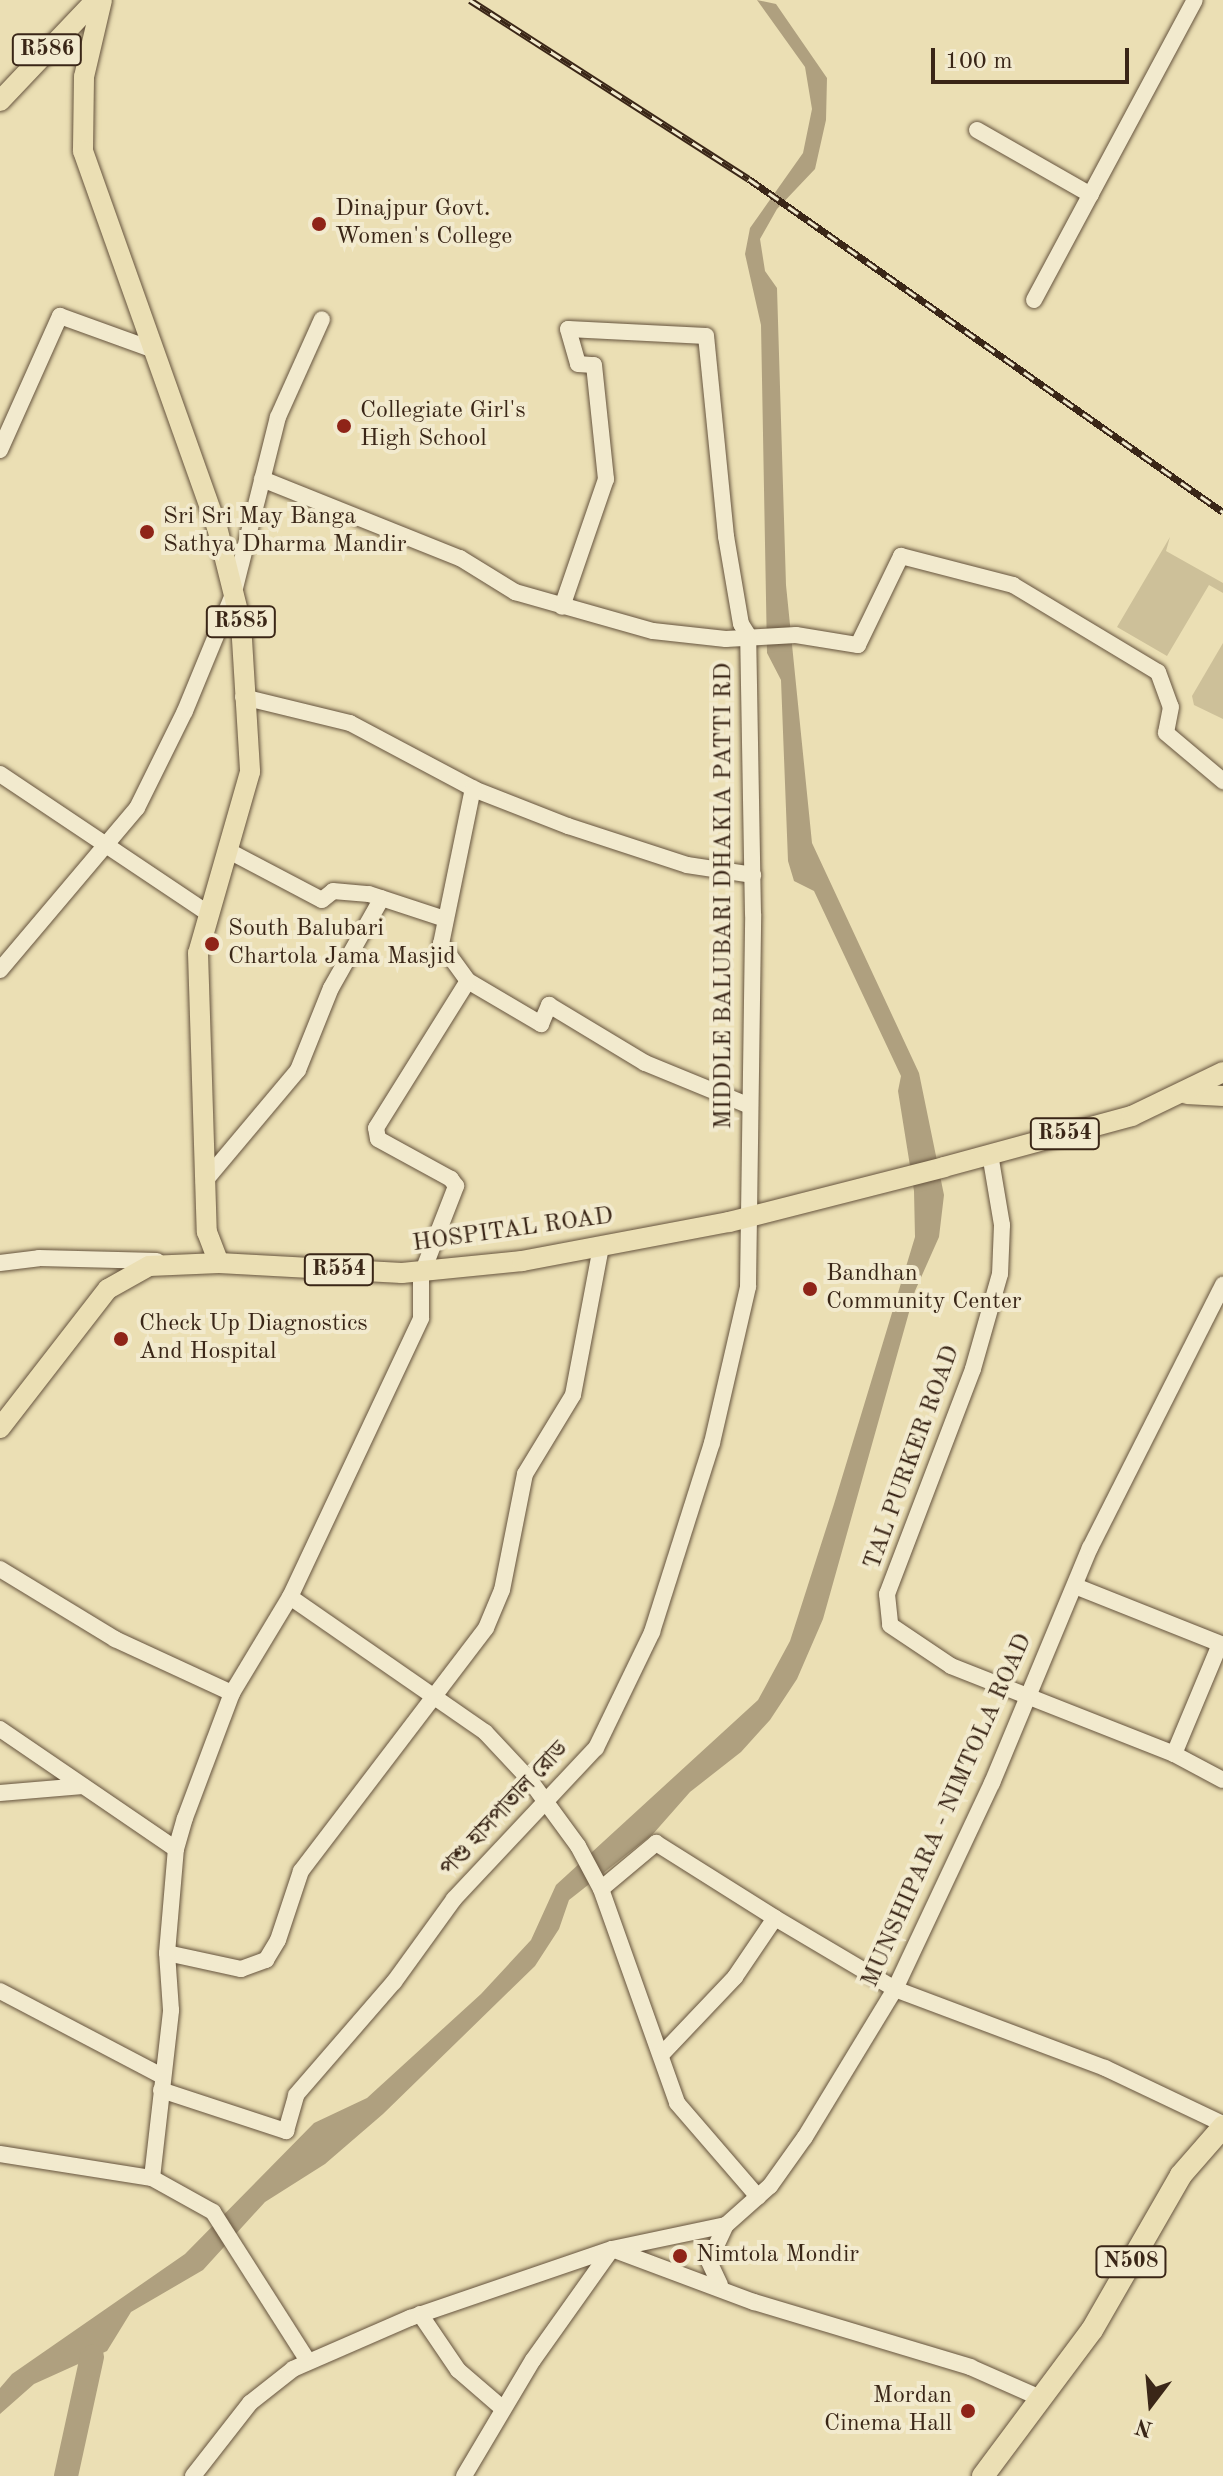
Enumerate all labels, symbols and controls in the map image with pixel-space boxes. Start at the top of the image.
road number: R586 [11,32,83,68]
scale bar [935,32,1133,82]
text: 100 m [945,50,1013,74]
place label: Dinajpur Govt. Women's College [335,196,512,252]
marker: Dinajpur Govt. Women's College [310,215,328,233]
place label: Collegiate Girl's High School [360,398,526,454]
marker: Collegiate Girl's High School [335,417,353,435]
place label: Sri Sri May Banga Sathya Dharma Mandir [163,504,407,560]
marker: Sri Sri May Banga Sathya Dharma Mandir [138,523,156,541]
road number: R585 [205,604,277,640]
street label: MIDDLE BALUBARI DHAKIA PATTI RD [711,663,739,1129]
place label: South Balubari Chartola Jama Masjid [228,916,456,972]
marker: South Balubari Chartola Jama Masjid [203,935,221,953]
road number: R554 [1029,1116,1101,1152]
street label: HOSPITAL ROAD [411,1203,615,1259]
road number: R554 [303,1252,375,1288]
place label: Bandhan Community Center [826,1261,1022,1317]
marker: Bandhan Community Center [801,1280,819,1298]
place label: Check Up Diagnostics And Hospital [139,1311,368,1367]
marker: Check Up Diagnostics And Hospital [110,1328,132,1350]
street label: TAL PURKER ROAD [859,1342,967,1574]
street label: MUNSHIPARA - NIMTOLA ROAD [857,1630,1039,1992]
street label: পশু হাসপাতাল রোড [435,1736,575,1884]
place label: Nimtola Mondir [696,2242,859,2270]
road number: N508 [1095,2244,1167,2280]
marker: Nimtola Mondir [671,2247,689,2265]
north arrow [1111,2364,1191,2444]
place label: Mordan Cinema Hall [824,2383,952,2439]
marker: Mordan Cinema Hall [959,2402,977,2420]
text: N [1133,2414,1155,2440]

